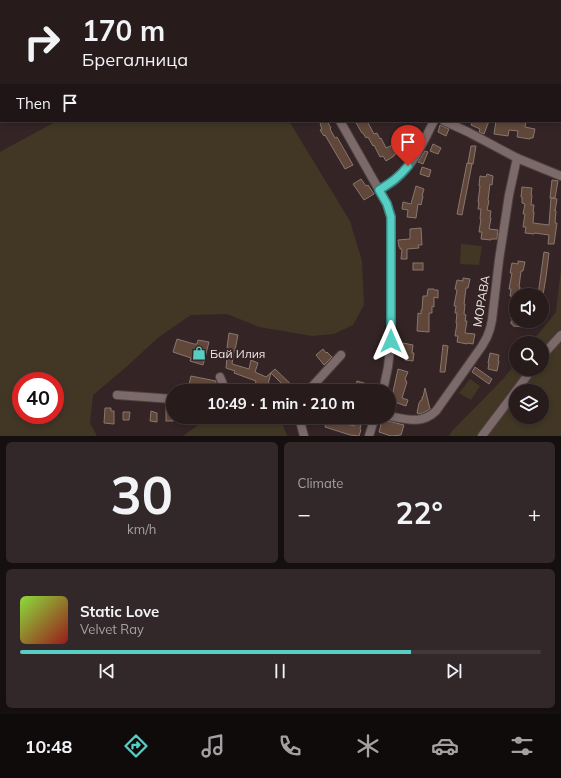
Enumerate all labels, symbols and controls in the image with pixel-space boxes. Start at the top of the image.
text: 170 m [82,13,165,48]
icon: right [16,16,68,68]
text: Брегалница [82,48,188,71]
icon: arrive [59,92,81,114]
text: Then [16,94,51,113]
pin [391,125,425,166]
icon: arrive [397,131,419,153]
street label: МОРАВА [470,274,493,328]
map controls [509,288,549,424]
button: sound [509,288,549,328]
position arrow [370,320,412,362]
button: search [509,336,549,376]
shop icon: Бай Илия [191,345,207,361]
place label: Бай Илия [210,346,265,361]
speed limit sign: 40 [12,372,64,424]
button: layers [509,384,549,424]
text: 10:49 · 1 min · 210 m [207,394,355,413]
text: 30 [111,462,173,527]
text: Climate [298,475,343,491]
text: 22° [396,494,443,532]
text: − [298,500,311,528]
text: + [528,500,541,528]
text: km/h [127,521,156,537]
text: Static Love [80,602,159,621]
text: Velvet Ray [80,621,144,637]
icon: previous [96,660,118,682]
icon: pause [269,660,291,682]
icon: next [443,660,465,682]
icon: directions [122,732,150,760]
icon: music [199,732,227,760]
icon: phone [276,732,304,760]
icon: climate [354,732,382,760]
icon: car [431,732,459,760]
icon: filters [508,732,536,760]
text: 10:48 [25,735,72,758]

